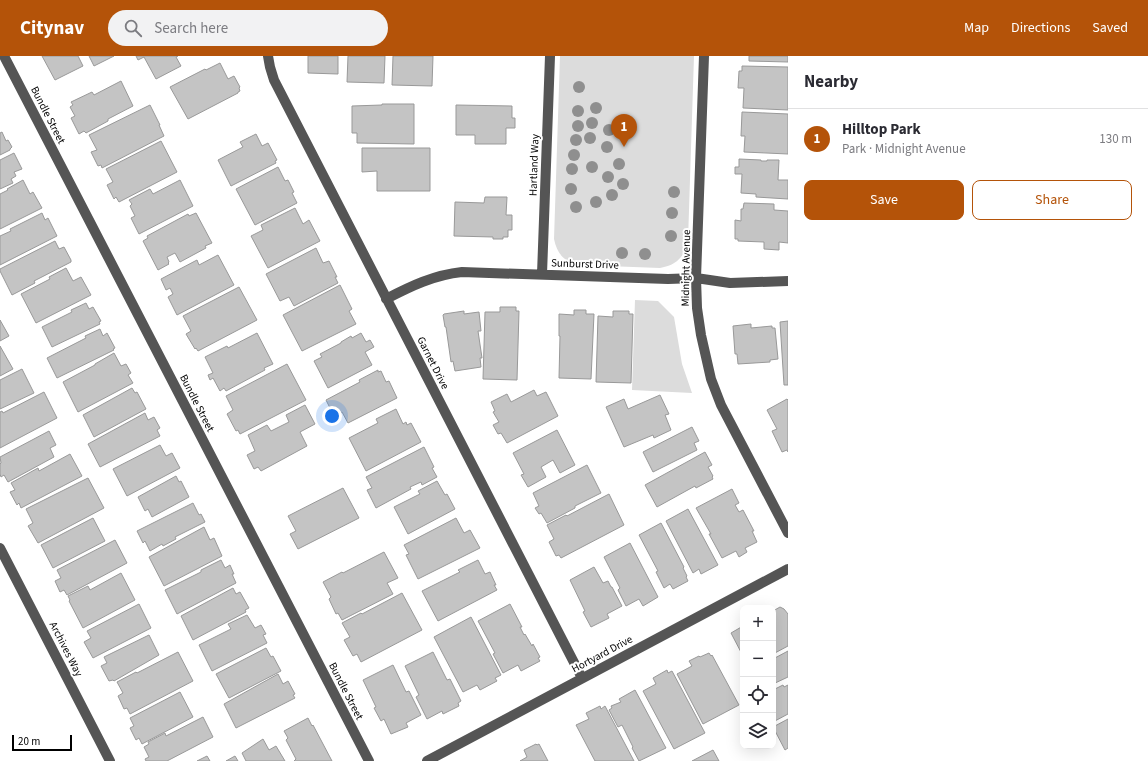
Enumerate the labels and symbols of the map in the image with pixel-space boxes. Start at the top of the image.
street label: Bundle Street [27,84,69,147]
pin: 1 [611,114,637,147]
street label: Hartland Way [525,134,543,196]
street label: Midnight Avenue [678,229,694,307]
street label: Sunburst Drive [551,255,620,273]
street label: Garnet Drive [413,334,453,392]
street label: Bundle Street [176,372,218,435]
your location [322,406,342,426]
street label: Archives Way [46,619,86,679]
street label: Hortyard Drive [569,631,636,676]
street label: Bundle Street [325,660,367,723]
scale bar [12,733,72,752]

